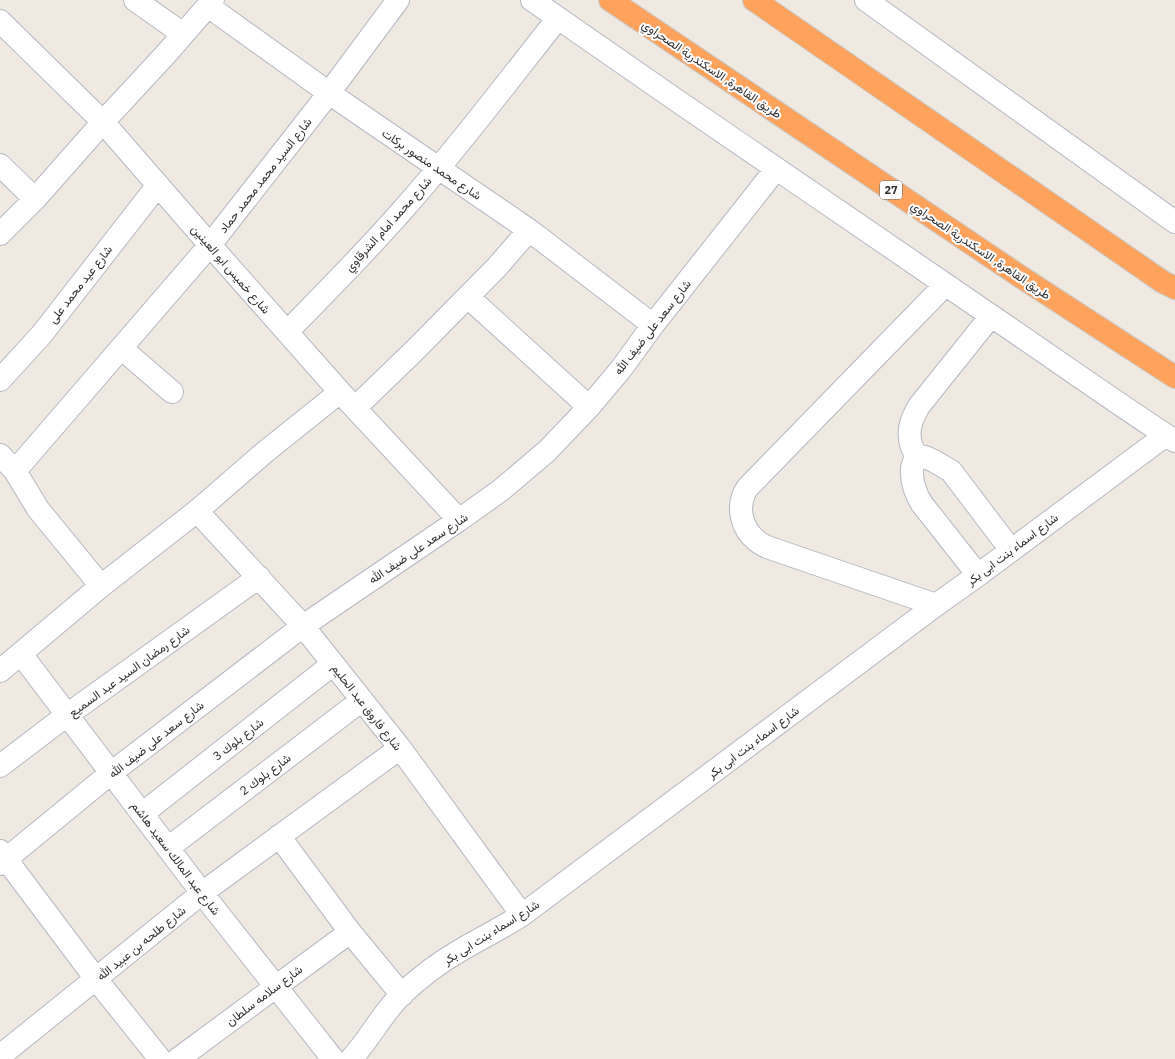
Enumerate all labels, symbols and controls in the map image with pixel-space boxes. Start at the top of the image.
street label: طريق القاهرة, الاسكندرية الصحراوي [638,17,785,124]
street label: شارع السيد محمد محمد حماد [215,114,316,237]
street label: شارع محمد منصور بركات [378,125,485,205]
street label: شارع محمد امام الشرقاوي [341,173,437,277]
road number: 27 [880,181,902,199]
street label: طريق القاهرة, الاسكندرية الصحراوي [907,198,1054,305]
street label: شارع خميس ابو العينين [187,221,274,318]
street label: شارع عيد محمد على [45,242,117,327]
street label: شارع سعد على ضيف الله [610,276,695,379]
street label: شارع سعد على ضيف الله [365,509,472,589]
street label: شارع اسماء بنت ابى بكر [962,510,1062,591]
street label: شارع رمضان السيد عبد السميع [66,622,194,722]
street label: شارع فاروق عبد الحليم [327,661,405,755]
street label: شارع سعد على ضيف الله [105,697,208,782]
street label: شارع اسماء بنت ابى بكر [703,703,803,784]
street label: شارع بلوك 3 [210,715,268,765]
street label: شارع بلوك 2 [236,750,295,800]
street label: شارع عبد المالك سعيد هاشم [127,798,224,919]
street label: شارع اسماء بنت ابى بكر [439,896,543,970]
street label: شارع طلحه بن عبيد الله [94,903,190,985]
street label: شارع سلامه سلطان [223,961,306,1030]

